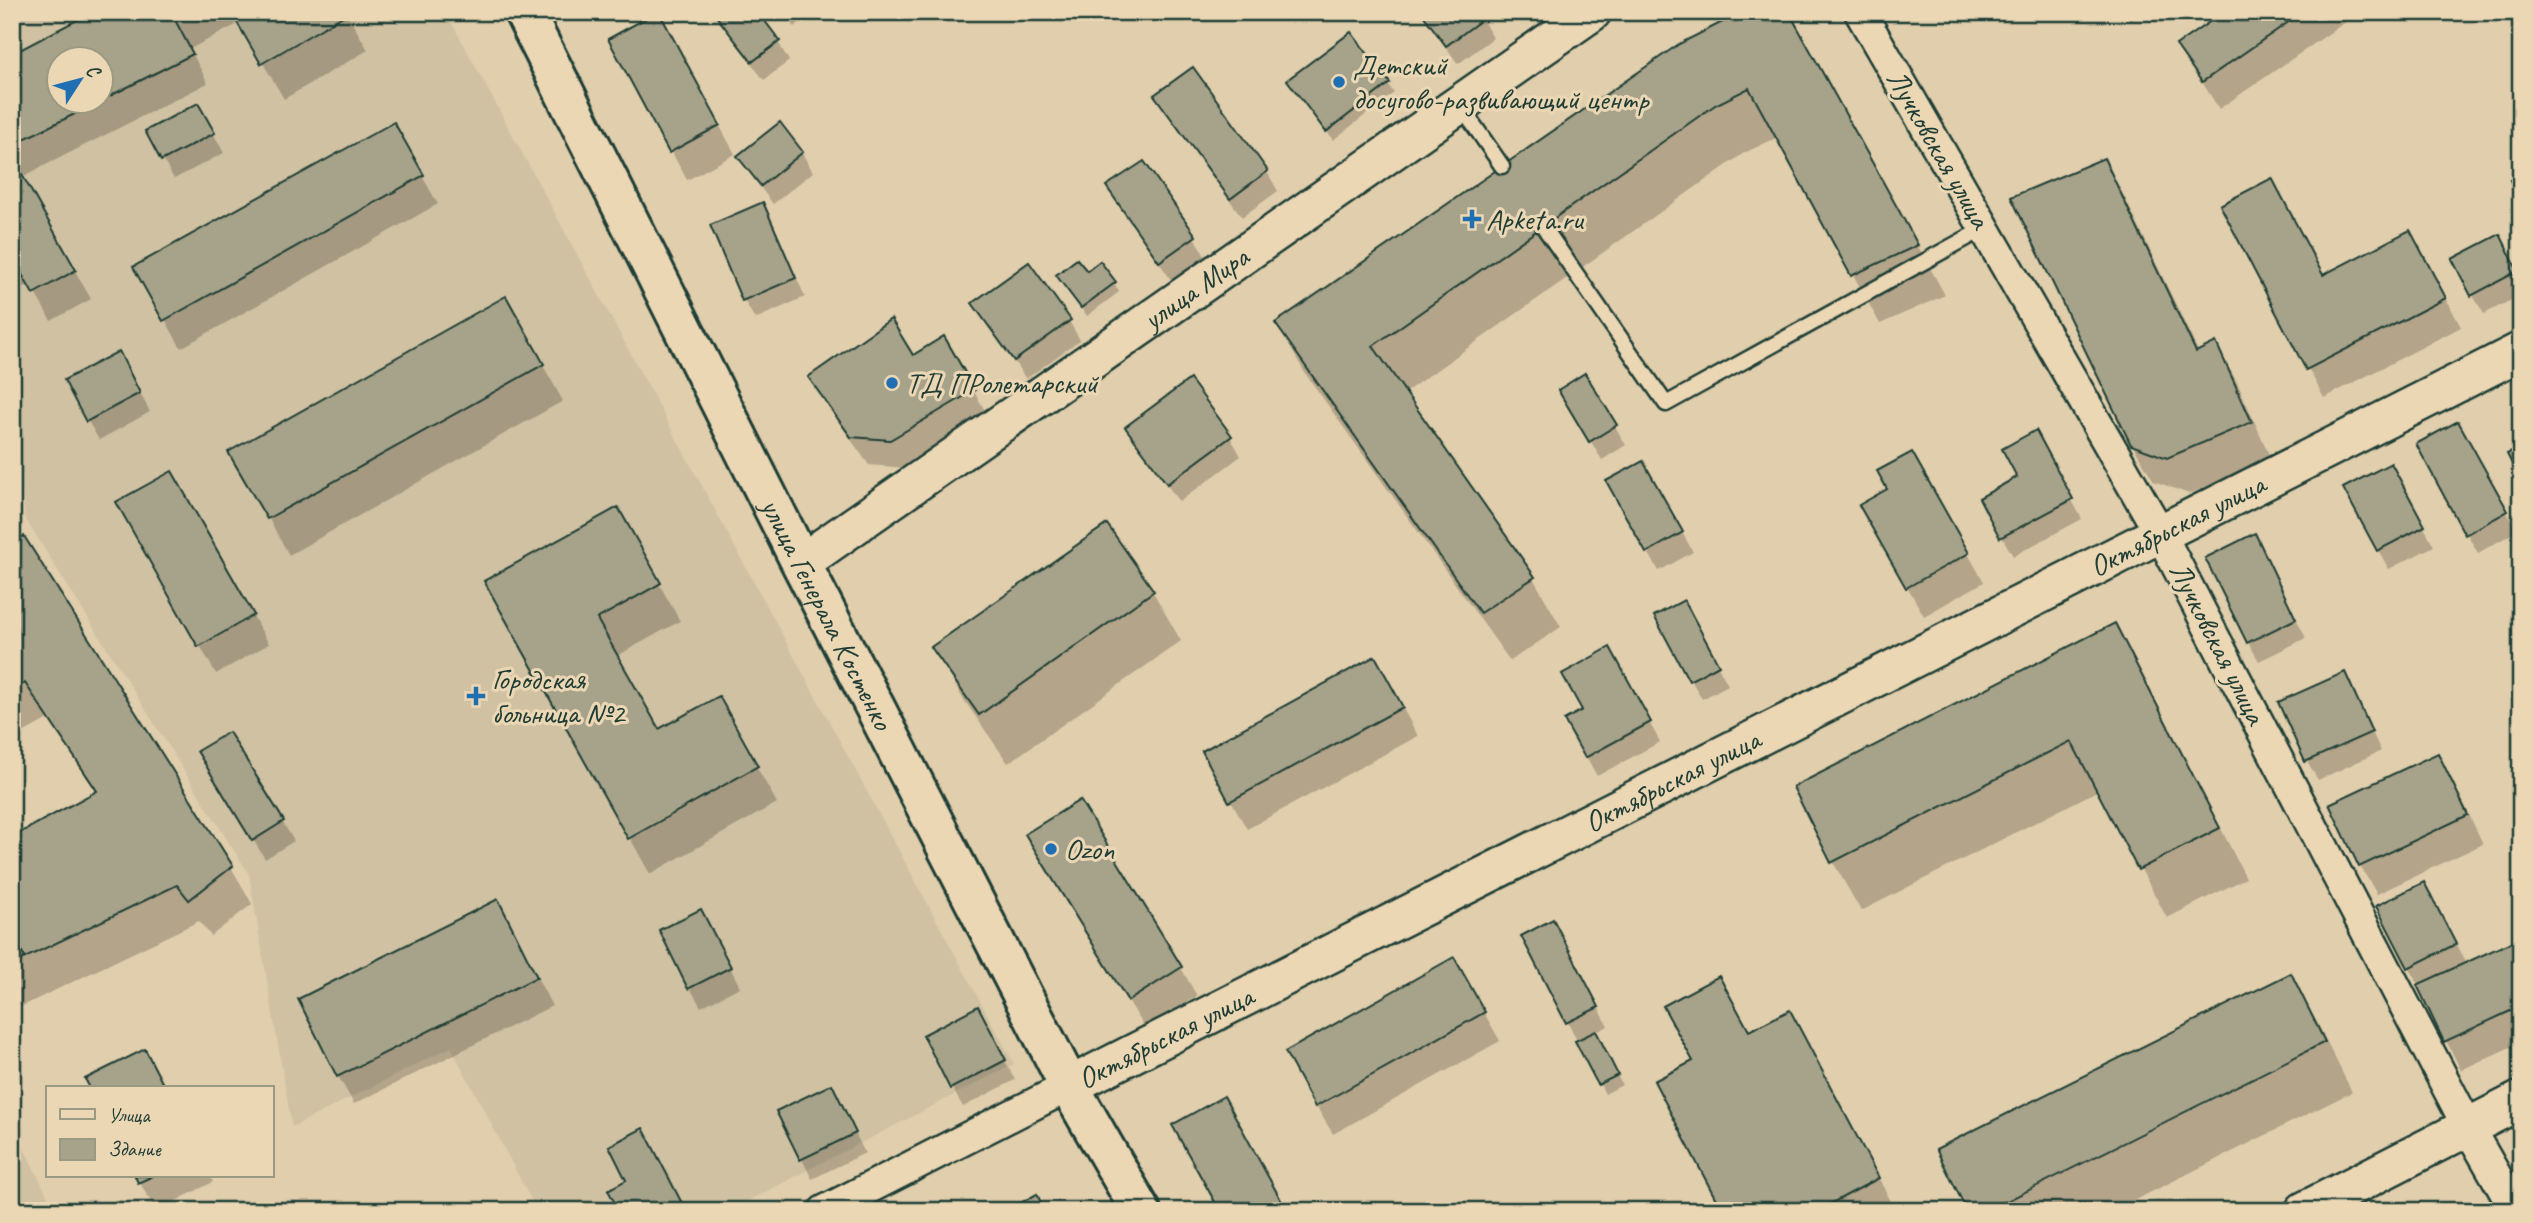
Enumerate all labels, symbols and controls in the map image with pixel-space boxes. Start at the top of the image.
north arrow [46,46,116,116]
place label: Детский досугово-развивающий центр [1353,46,1650,118]
text: С [80,60,107,84]
street label: Лучковская улица [1878,63,2001,237]
marker: Детский досугово-развивающий центр [1331,74,1347,90]
place label: Apketa.ru [1486,200,1585,238]
marker: Apketa.ru [1464,211,1480,227]
street label: улица Мира [1134,237,1258,339]
place label: ТД ПРолетарский [906,364,1099,402]
marker: ТД ПРолетарский [884,375,900,391]
street label: Октябрьская улица [2083,464,2274,585]
street label: улица Генерала Костенко [752,490,903,737]
street label: Лучковская улица [2161,555,2276,732]
place label: Городская больница №2 [492,660,627,732]
marker: Городская больница №2 [466,686,486,706]
street label: Октябрьская улица [1578,719,1769,841]
place label: Ozon [1065,830,1115,868]
marker: Ozon [1043,841,1059,857]
street label: Октябрьская улица [1071,976,1262,1097]
legend [46,1086,273,1178]
text: Улица [108,1102,151,1128]
text: Здание [108,1136,162,1162]

